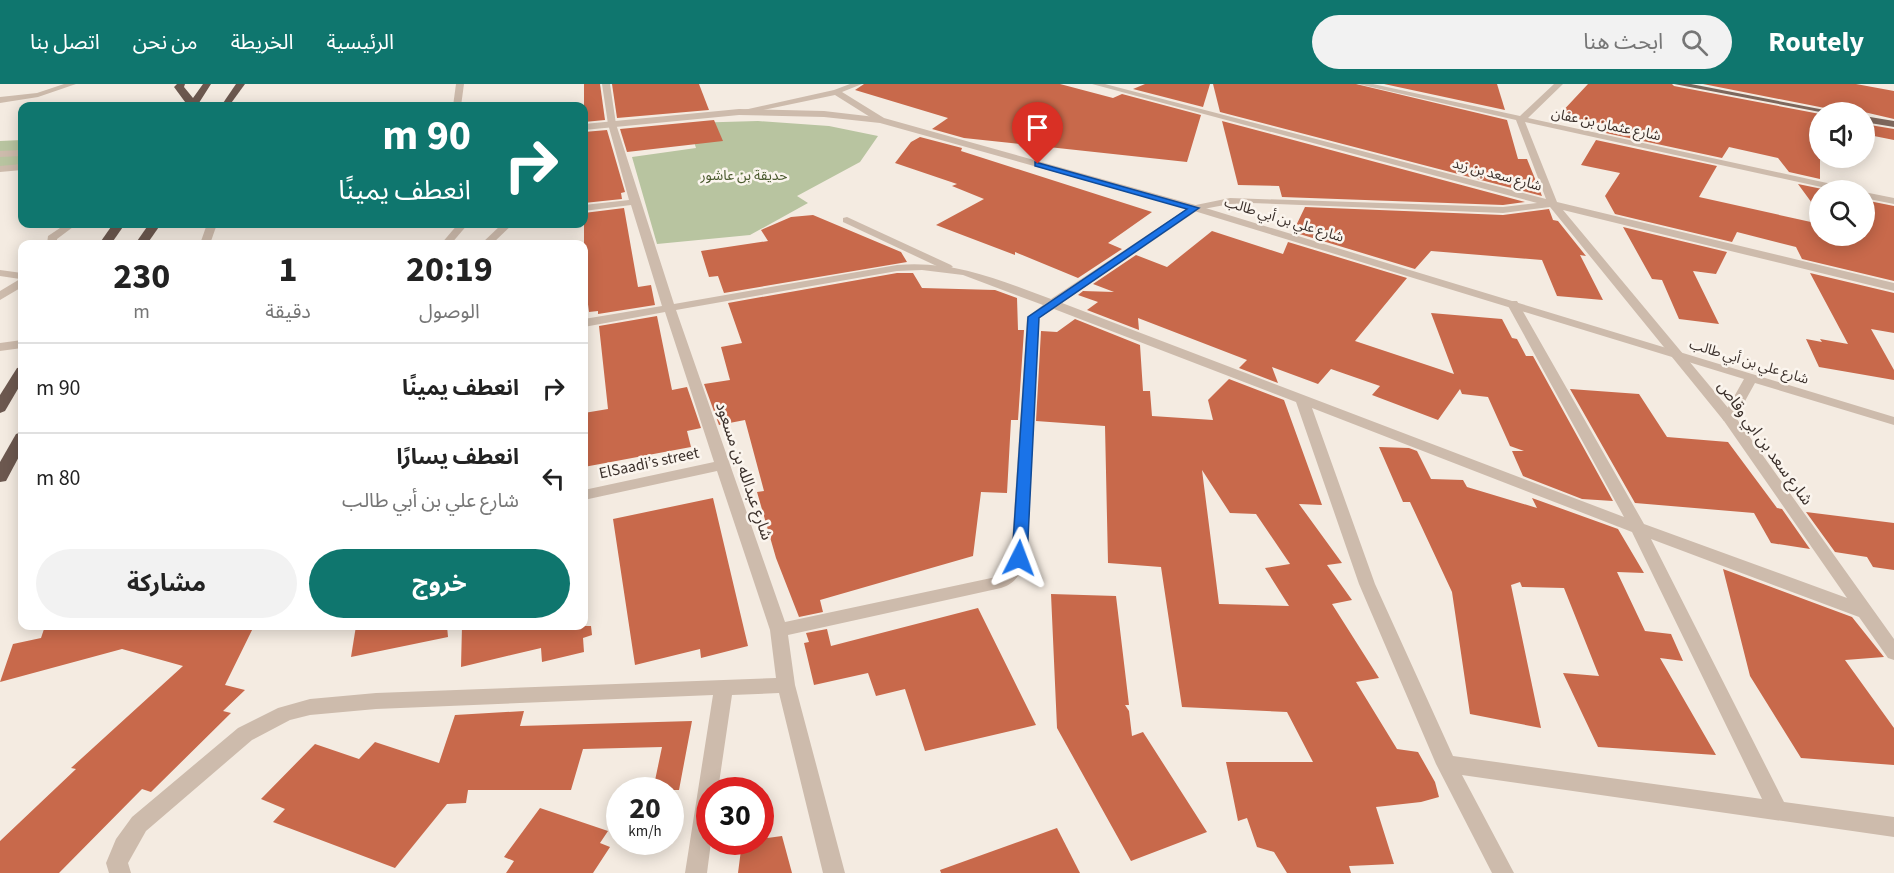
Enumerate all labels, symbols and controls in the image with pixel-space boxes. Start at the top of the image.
search box [1312,15,1732,69]
text: Routely [1768,22,1864,62]
text: ابحث هنا [1583,26,1663,58]
icon: search [1678,26,1711,59]
text: اتصل بنا [30,27,100,57]
text: من نحن [133,27,198,57]
text: الخريطة [231,27,294,57]
text: الرئيسية [327,27,394,57]
pin [1012,102,1063,164]
map controls [1809,102,1875,246]
button: sound [1809,102,1875,168]
street label: شارع عثمان بن عفان [1549,104,1663,146]
text: 90 m [382,106,471,166]
icon: arrive [1021,111,1054,144]
icon: right [492,126,570,204]
street label: شارع سعد بن زيد [1450,153,1544,197]
park label: حديقة بن عاشور [699,166,788,186]
text: انعطف يمينًا [338,171,471,210]
button: search [1809,180,1875,246]
street label: شارع علي بن أبي طالب [1222,192,1346,248]
text: 1 [279,244,298,295]
text: 20:19 [406,244,493,295]
text: 230 [113,251,170,302]
text: m [133,298,150,326]
text: دقيقة [265,298,311,326]
text: الوصول [419,298,480,326]
street label: شارع علي بن أبي طالب [1687,334,1811,390]
text: 90 m [36,372,81,404]
text: انعطف يمينًا [402,372,519,404]
icon: right [537,372,570,405]
street label: شارع سعد بن ابي وقاص [1711,376,1818,510]
street label: شارع عبدالله بن مسعود [709,399,778,543]
text: انعطف يسارًا [396,441,519,473]
street label: ElSaadi’s street [597,442,702,484]
text: 80 m [36,462,81,494]
icon: left [537,462,570,495]
text: شارع علي بن أبي طالب [342,487,519,515]
position arrow [987,526,1051,590]
button: مشاركة [36,549,297,618]
button: خروج [309,549,570,618]
speed limit sign: 30 [696,777,774,855]
text: 20 [629,787,661,830]
text: km/h [628,821,662,842]

